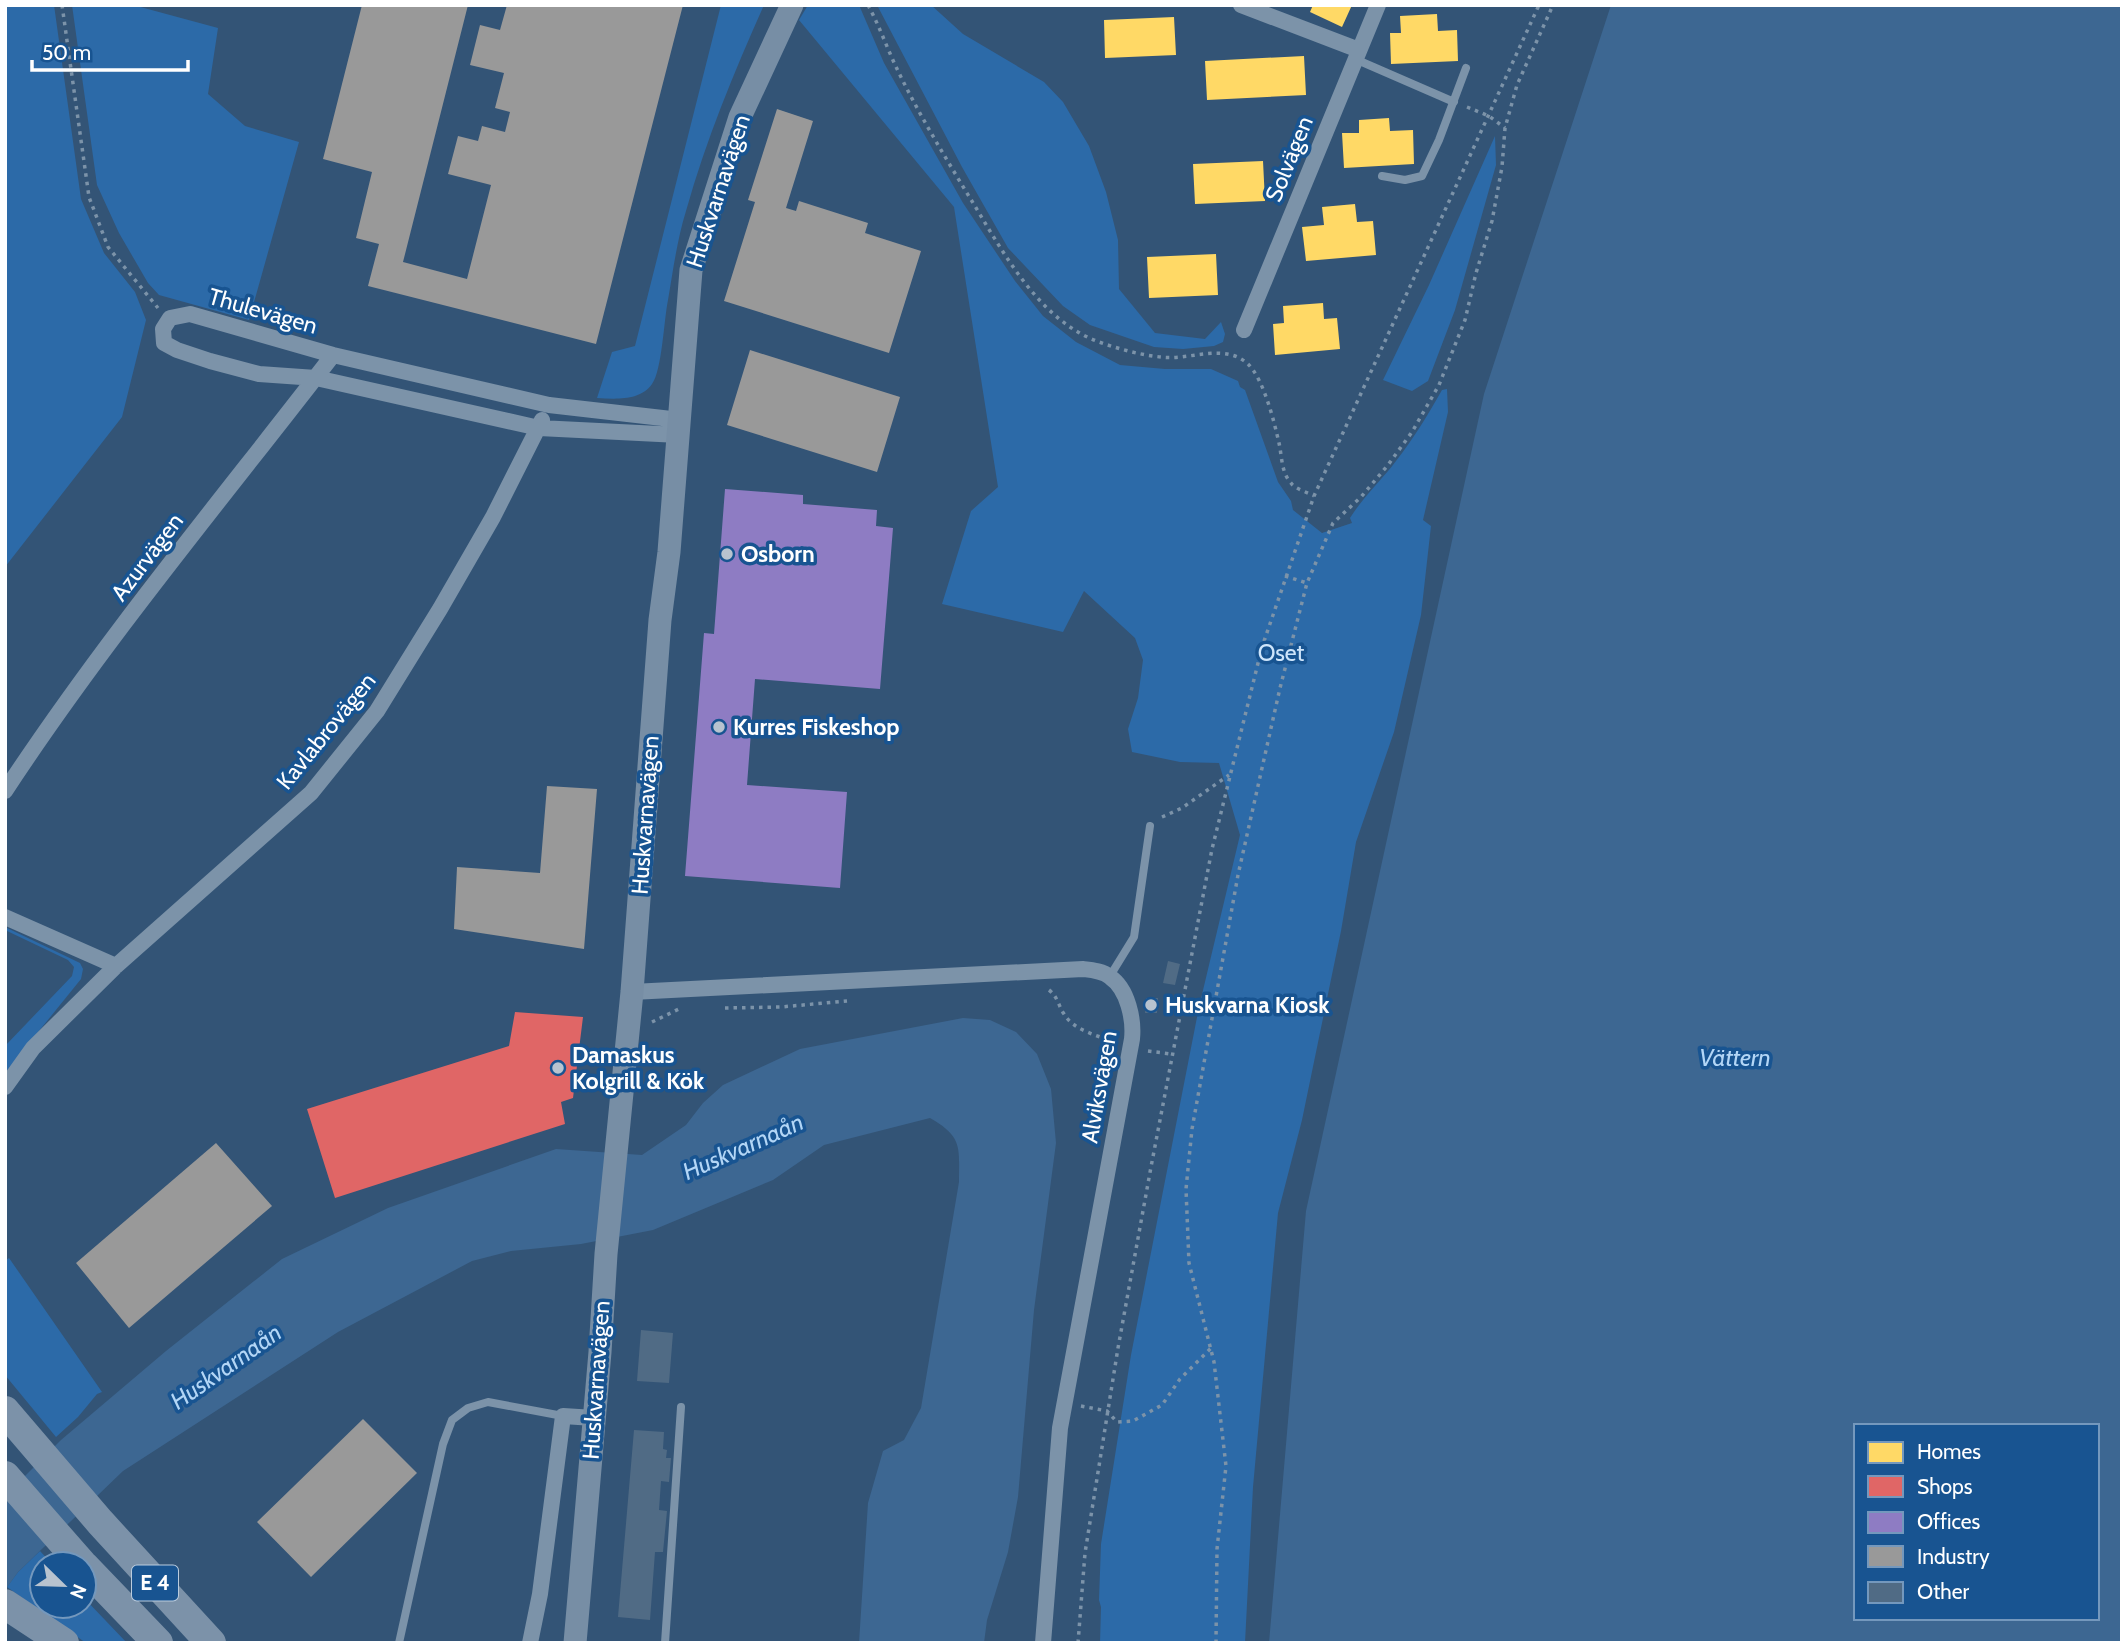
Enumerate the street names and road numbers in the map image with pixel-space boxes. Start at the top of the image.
street label: Huskvarnavägen [680,111,756,271]
street label: Solvägen [1259,112,1319,206]
street label: Thulevägen [205,282,321,340]
street label: Azurvägen [105,508,189,606]
street label: Kavlabrovägen [270,667,382,795]
street label: Huskvarnavägen [625,735,665,895]
street label: Alviksvägen [1075,1029,1123,1145]
street label: Huskvarnavägen [576,1300,616,1460]
road number: E 4 [132,1566,178,1600]

